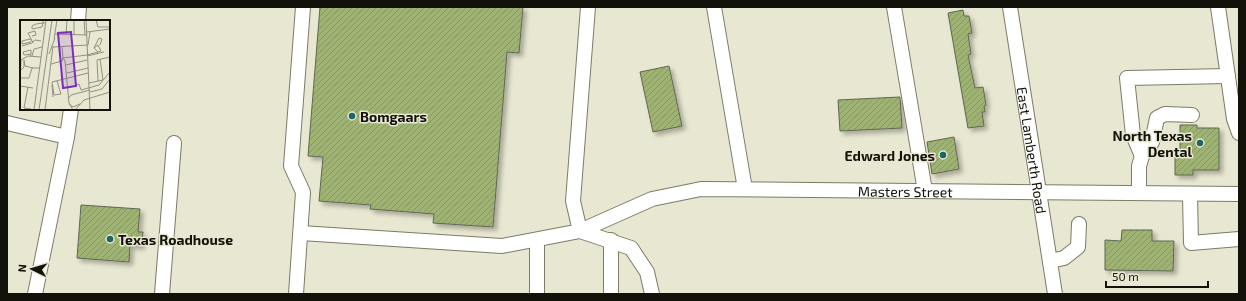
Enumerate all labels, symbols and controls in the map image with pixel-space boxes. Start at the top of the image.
inset map [20,20,110,110]
street label: East Lamberth Road [1014,86,1051,215]
place label: Bomgaars [360,108,427,125]
marker: Bomgaars [347,111,357,121]
place label: North Texas Dental [1113,127,1192,160]
marker: North Texas Dental [1195,138,1205,148]
place label: Edward Jones [845,147,935,164]
marker: Edward Jones [938,150,948,160]
street label: Masters Street [858,182,953,200]
place label: Texas Roadhouse [118,231,233,248]
marker: Texas Roadhouse [105,234,115,244]
north arrow [12,249,52,289]
scale bar [1106,263,1208,289]
text: N [15,264,28,273]
text: 50 m [1112,269,1139,283]

